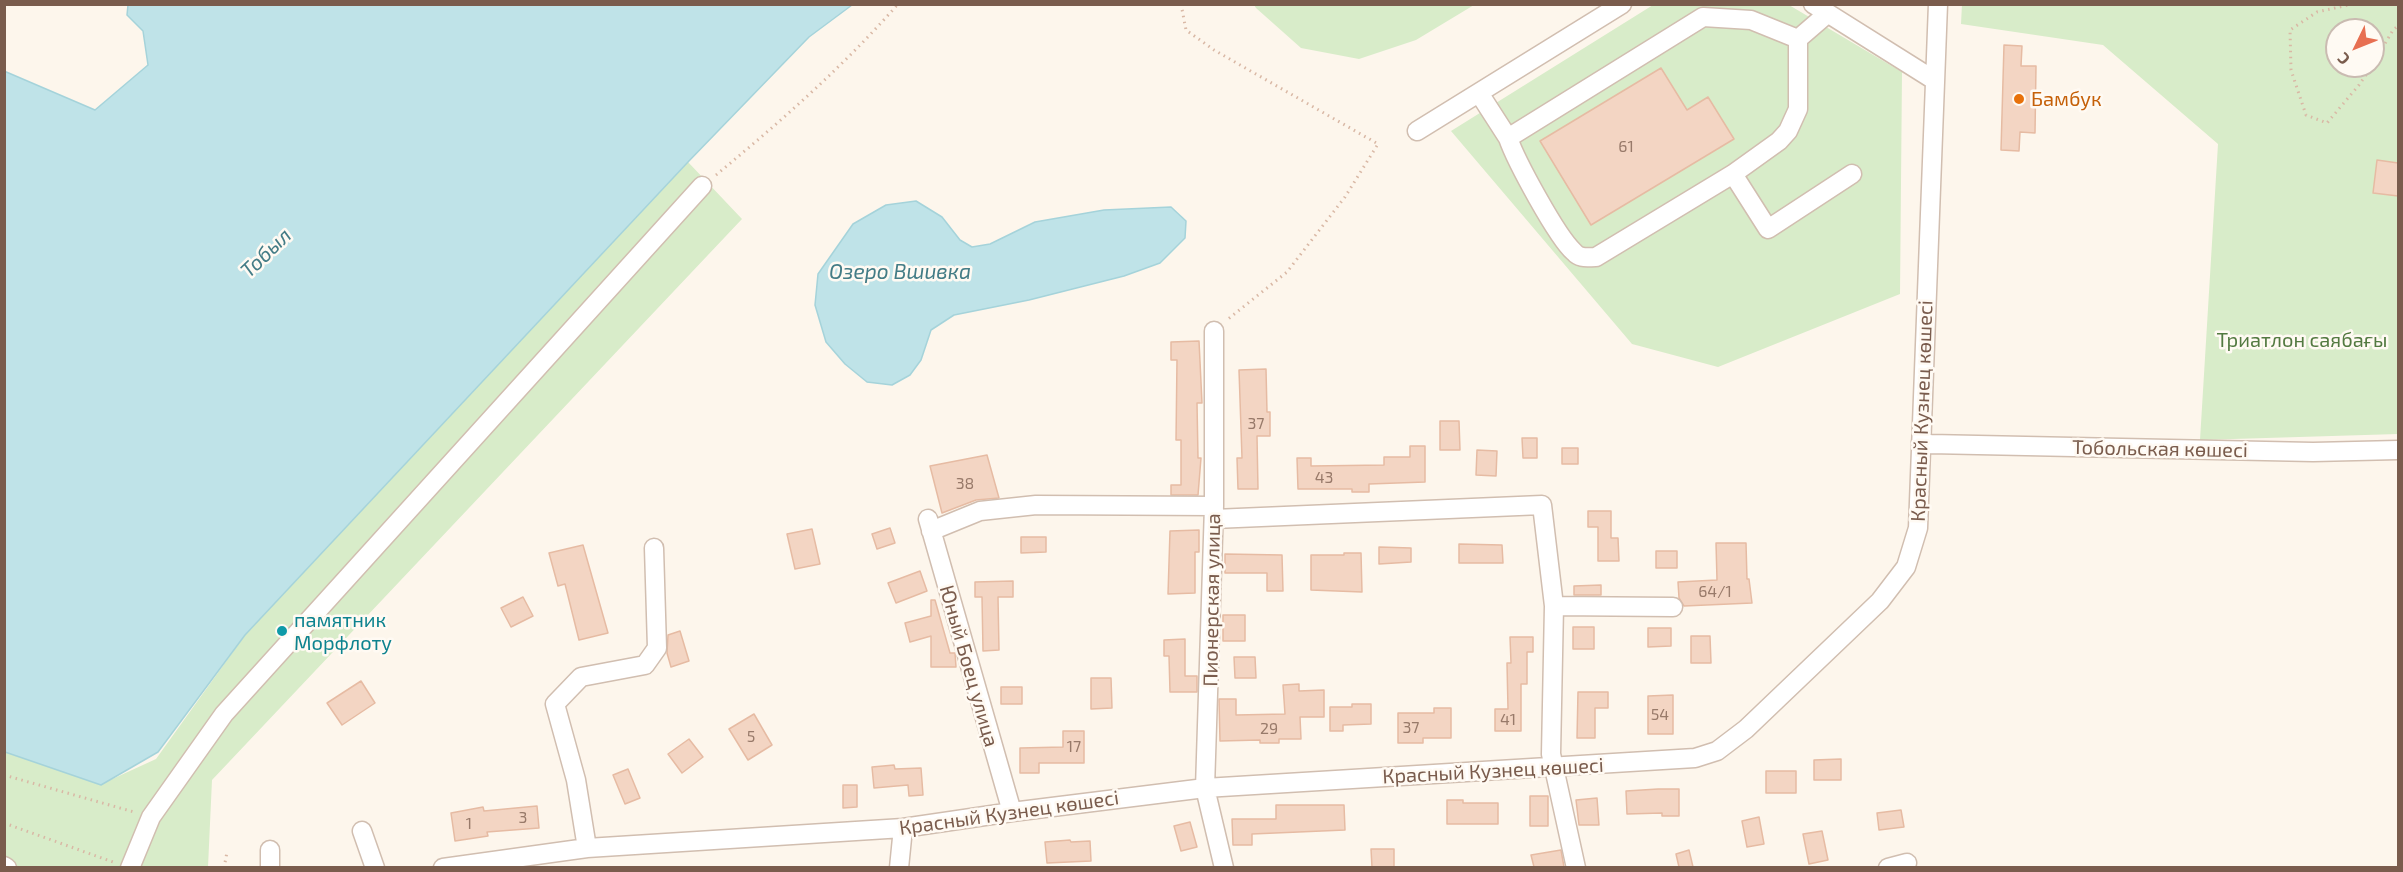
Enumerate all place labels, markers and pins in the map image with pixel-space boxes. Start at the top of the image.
place label: Бамбук [2031,87,2102,111]
marker: Бамбук [2012,92,2026,106]
place label: памятник Морфлоту [294,608,392,655]
marker: памятник Морфлоту [275,624,289,638]

